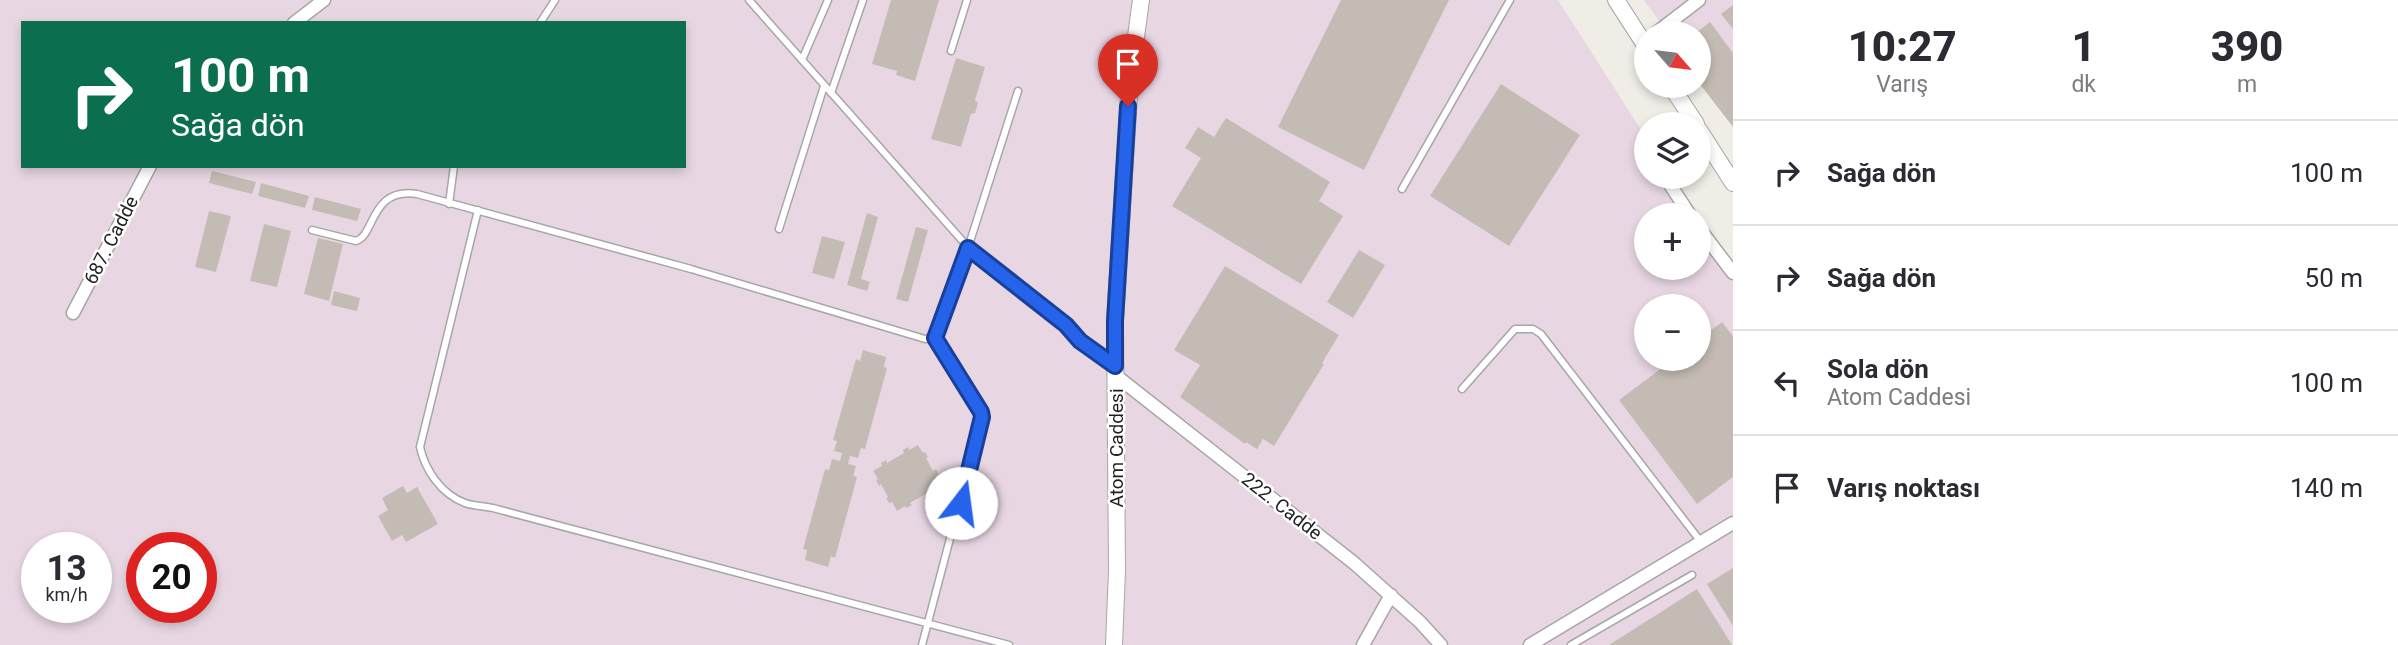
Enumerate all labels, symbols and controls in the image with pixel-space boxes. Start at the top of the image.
north arrow [1634,21,1712,98]
map controls [1634,21,1711,371]
text: 10:27 [1848,22,1957,71]
text: 1 [2072,22,2096,71]
text: 390 [2211,22,2283,71]
pin [1098,34,1158,106]
icon: arrive [1109,45,1147,83]
text: 100 m [171,47,310,104]
icon: right [56,49,147,140]
text: Varış [1876,71,1928,98]
text: dk [2071,71,2096,98]
text: m [2237,71,2257,98]
text: Sağa dön [171,106,305,144]
button: layers [1634,112,1711,189]
icon: right [1768,154,1806,192]
text: Sağa dön [1827,158,1936,188]
text: 100 m [2290,158,2363,188]
street label: 687. Cadde [79,192,143,288]
button: + [1634,203,1711,280]
icon: right [1768,259,1806,297]
text: Sağa dön [1827,263,1936,293]
text: 50 m [2305,263,2363,293]
button: − [1634,294,1711,371]
text: Sola dön [1827,354,1929,384]
icon: left [1768,364,1806,402]
text: 100 m [2290,368,2363,398]
text: Atom Caddesi [1827,384,1971,411]
street label: Atom Caddesi [1105,388,1128,508]
position arrow [924,466,998,540]
street label: 222. Cadde [1237,467,1327,545]
icon: arrive [1768,469,1806,507]
text: Varış noktası [1827,473,1980,503]
text: 140 m [2290,473,2363,503]
speed limit sign: 20 [126,532,217,623]
text: 13 [46,548,87,589]
text: km/h [45,584,88,605]

